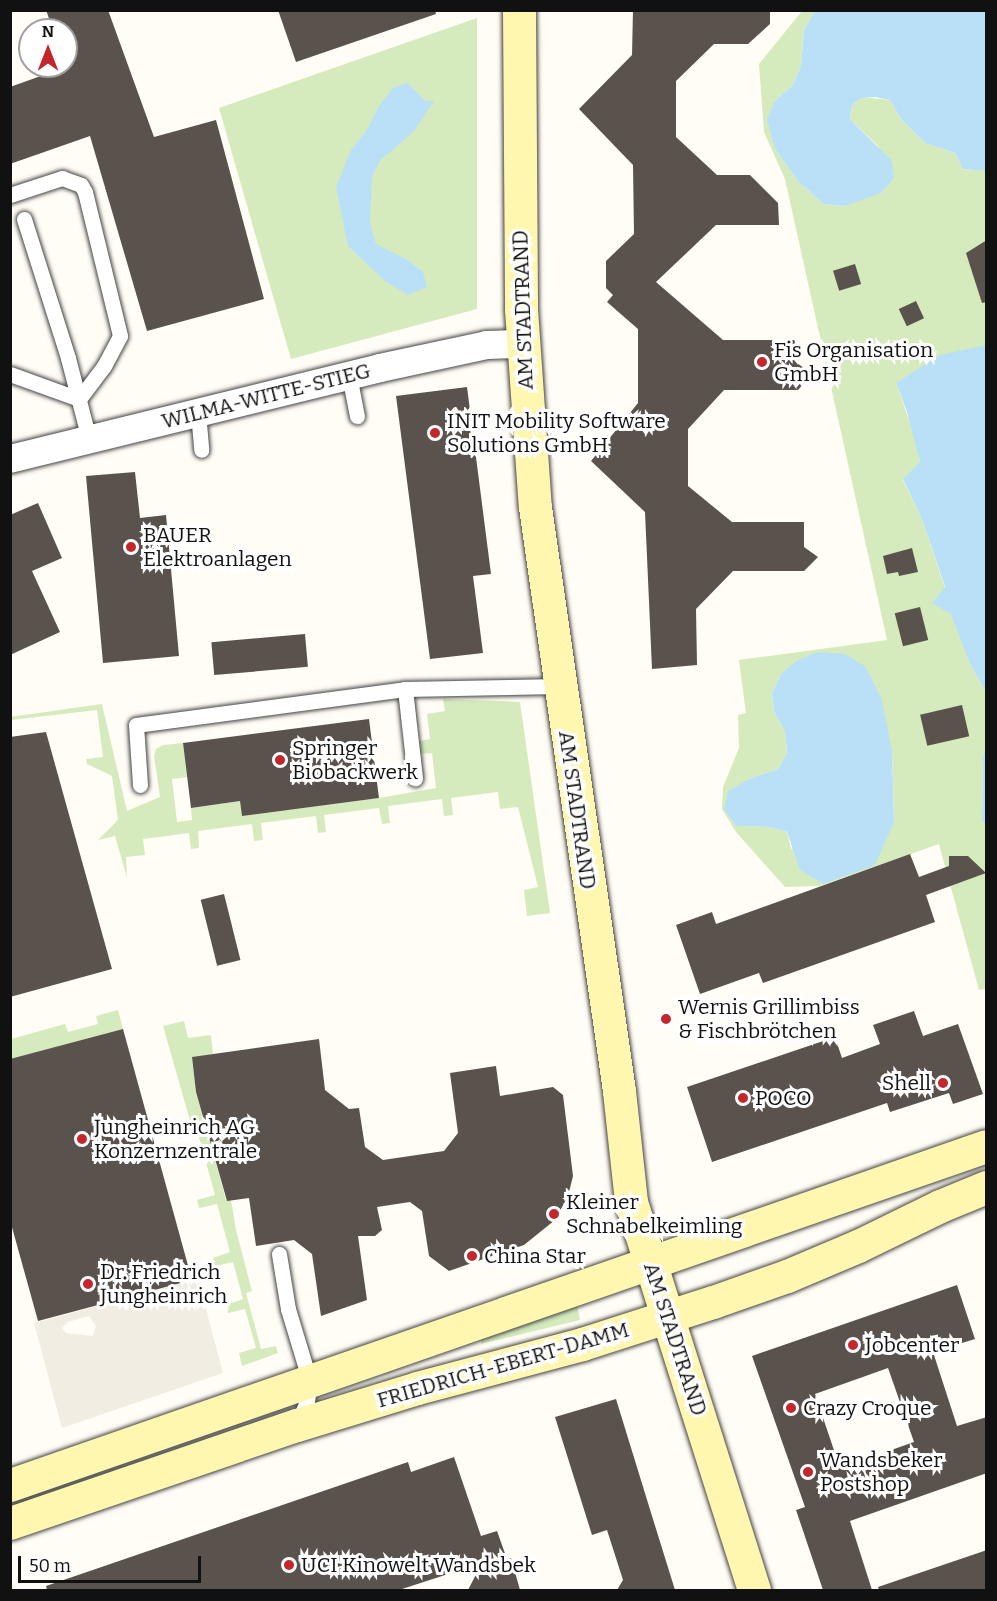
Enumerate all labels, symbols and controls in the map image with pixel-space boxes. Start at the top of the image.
north arrow [18,18,78,78]
text: N [42,22,54,41]
street label: AM STADTRAND [508,230,538,390]
place label: Fis Organisation GmbH [774,337,933,387]
marker: Fis Organisation GmbH [755,355,769,369]
street label: WILMA-WITTE-STIEG [159,358,373,434]
place label: INIT Mobility Software Solutions GmbH [447,408,666,458]
marker: INIT Mobility Software Solutions GmbH [428,426,442,440]
place label: BAUER Elektroanlagen [143,522,292,572]
marker: BAUER Elektroanlagen [124,540,138,554]
street label: AM STADTRAND [553,729,601,891]
place label: Springer Biobackwerk [292,735,418,785]
marker: Springer Biobackwerk [273,753,287,767]
place label: Wernis Grillimbiss & Fischbrötchen [678,994,860,1044]
marker: Wernis Grillimbiss & Fischbrötchen [659,1012,673,1026]
place label: Shell [882,1070,931,1096]
marker: Shell [936,1076,950,1090]
place label: POCO [755,1085,812,1111]
marker: POCO [736,1091,750,1105]
place label: Jungheinrich AG Konzernzentrale [94,1114,257,1164]
marker: Jungheinrich AG Konzernzentrale [75,1132,89,1146]
place label: Kleiner Schnabelkeimling [566,1189,743,1239]
marker: Kleiner Schnabelkeimling [547,1207,561,1221]
place label: China Star [484,1243,586,1269]
marker: China Star [465,1249,479,1263]
place label: Dr. Friedrich Jungheinrich [100,1259,227,1309]
street label: AM STADTRAND [638,1259,712,1419]
marker: Dr. Friedrich Jungheinrich [81,1277,95,1291]
street label: FRIEDRICH-EBERT-DAMM [374,1317,632,1413]
place label: Jobcenter [865,1332,959,1358]
marker: Jobcenter [846,1338,860,1352]
place label: Crazy Croque [803,1395,932,1421]
marker: Crazy Croque [784,1401,798,1415]
place label: Wandsbeker Postshop [820,1447,943,1497]
marker: Wandsbeker Postshop [801,1465,815,1479]
scale bar [21,1544,204,1582]
place label: UCI Kinowelt Wandsbek [301,1552,536,1578]
text: 50 m [29,1555,71,1577]
marker: UCI Kinowelt Wandsbek [282,1558,296,1572]

